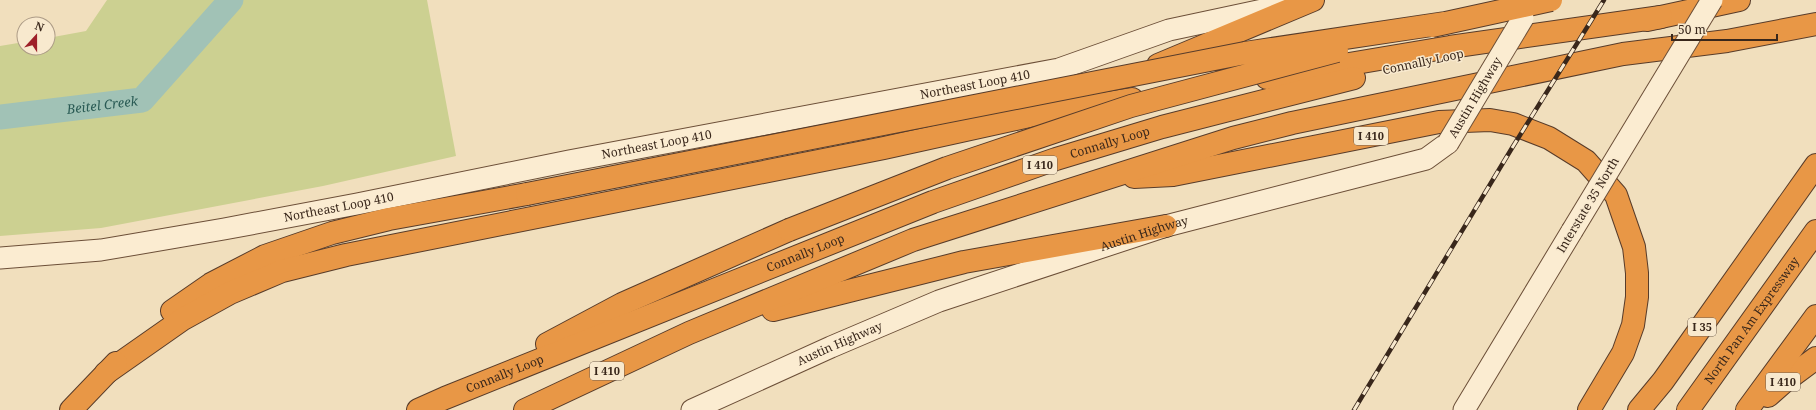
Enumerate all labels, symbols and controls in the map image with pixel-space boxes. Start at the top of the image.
north arrow [16,16,56,56]
scale bar [1672,16,1777,42]
text: N [33,18,47,35]
text: 50 m [1678,21,1706,38]
street label: Connally Loop [1381,45,1465,78]
street label: Austin Highway [1444,54,1506,141]
street label: Northeast Loop 410 [919,66,1032,103]
water label: Beitel Creek [65,91,140,118]
street label: Connally Loop [1068,122,1152,162]
street label: Northeast Loop 410 [600,125,713,163]
road number: I 410 [1354,127,1388,145]
street label: Interstate 35 North [1552,153,1623,256]
road number: I 410 [1023,156,1057,174]
street label: Northeast Loop 410 [282,188,395,226]
street label: Austin Highway [1098,212,1190,255]
street label: Connally Loop [764,229,847,276]
street label: North Pan Am Expressway [1700,253,1803,387]
street label: Austin Highway [794,317,885,369]
road number: I 35 [1688,318,1716,336]
street label: Connally Loop [463,350,546,397]
road number: I 410 [590,362,624,380]
road number: I 410 [1766,373,1800,391]

